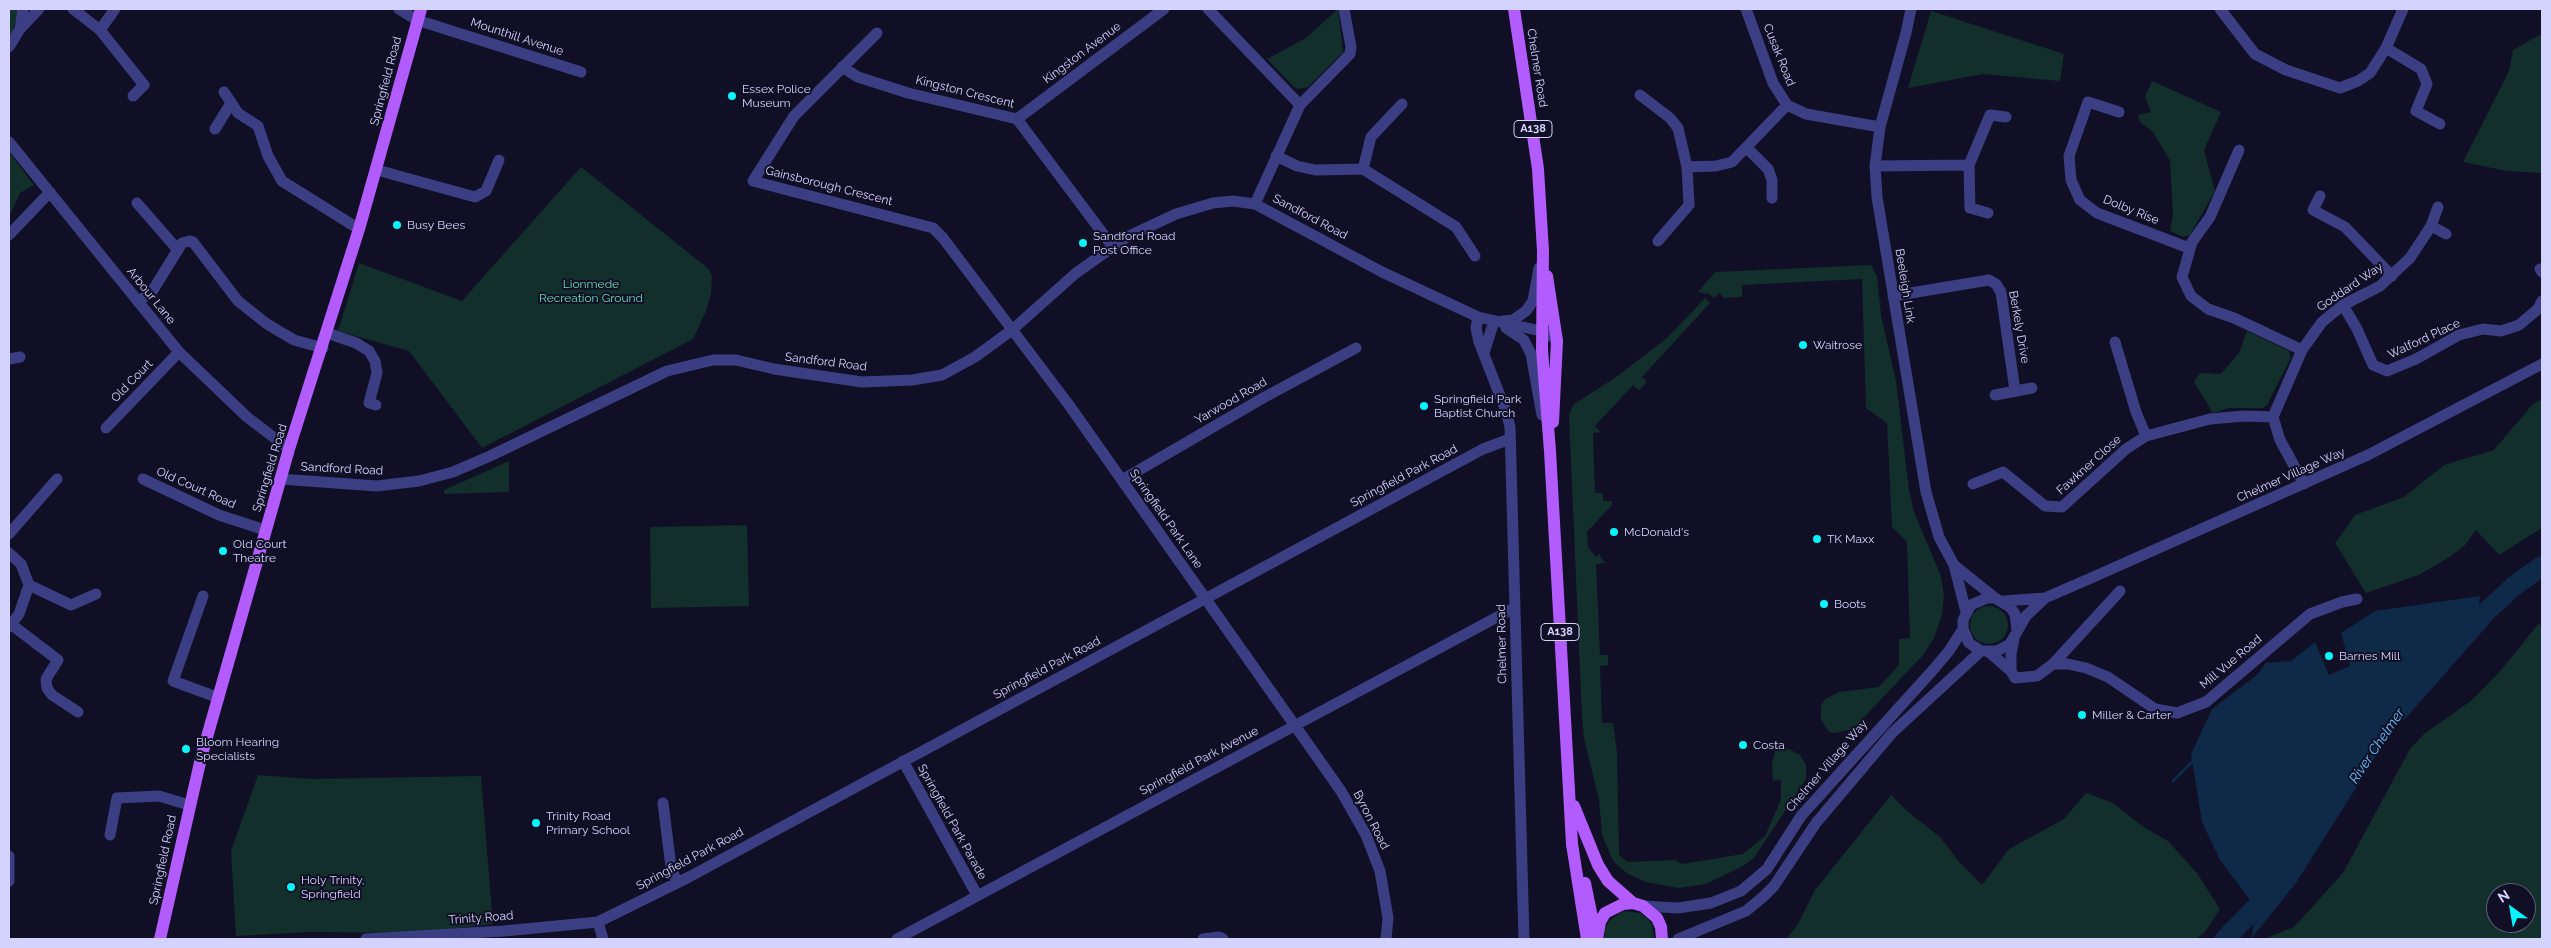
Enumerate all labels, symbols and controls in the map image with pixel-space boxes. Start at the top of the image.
street label: Mounthill Avenue [469,15,565,59]
street label: Kingston Avenue [1040,19,1124,87]
street label: Cusak Road [1760,22,1798,88]
street label: Chelmer Road [1524,28,1550,108]
street label: Springfield Road [367,35,405,127]
street label: Kingston Crescent [914,73,1016,111]
place label: Essex Police Museum [742,82,811,110]
marker: Essex Police Museum [726,90,738,102]
road number: A138 [1514,120,1552,138]
street label: Gainsborough Crescent [764,163,894,209]
street label: Sandford Road [1270,191,1350,243]
street label: Dolby Rise [2101,192,2161,228]
place label: Busy Bees [407,218,465,232]
marker: Busy Bees [391,219,403,231]
place label: Sandford Road Post Office [1093,229,1176,257]
marker: Sandford Road Post Office [1077,237,1089,249]
street label: Beeleigh Link [1892,248,1918,324]
street label: Goddard Way [2314,260,2386,314]
street label: Arbour Lane [124,265,178,327]
park label: Lionmede Recreation Ground [539,277,643,305]
street label: Berkely Drive [2006,290,2032,364]
street label: Walford Place [2386,316,2462,362]
place label: Waitrose [1813,338,1862,352]
marker: Waitrose [1797,339,1809,351]
street label: Sandford Road [784,350,868,374]
street label: Old Court [108,357,156,405]
street label: Yarwood Road [1192,375,1270,427]
place label: Springfield Park Baptist Church [1434,392,1521,420]
marker: Springfield Park Baptist Church [1418,400,1430,412]
street label: Springfield Road [250,422,290,514]
street label: Fawkner Close [2054,432,2124,498]
street label: Springfield Park Road [1348,442,1460,510]
street label: Chelmer Village Way [2235,445,2347,505]
street label: Sandford Road [300,460,384,478]
street label: Old Court Road [154,464,238,512]
street label: Springfield Park Lane [1126,467,1206,571]
place label: McDonald's [1624,525,1689,539]
marker: McDonald's [1608,526,1620,538]
place label: TK Maxx [1827,532,1874,546]
marker: TK Maxx [1811,533,1823,545]
place label: Old Court Theatre [233,537,287,565]
marker: Old Court Theatre [217,545,229,557]
place label: Boots [1834,597,1866,611]
marker: Boots [1818,598,1830,610]
street label: Chelmer Road [1494,604,1510,684]
road number: A138 [1541,624,1579,640]
street label: Mill Vue Road [2197,632,2265,692]
street label: Springfield Park Road [991,634,1103,702]
place label: Barnes Mill [2339,649,2400,663]
marker: Barnes Mill [2323,650,2335,662]
water label: River Chelmer [2346,705,2408,787]
place label: Miller & Carter [2092,708,2171,722]
marker: Miller & Carter [2076,709,2088,721]
street label: Chelmer Village Way [1783,717,1871,815]
street label: Springfield Park Avenue [1137,724,1261,798]
place label: Bloom Hearing Specialists [196,735,279,763]
place label: Costa [1753,738,1785,752]
marker: Costa [1737,739,1749,751]
marker: Bloom Hearing Specialists [180,743,192,755]
street label: Springfield Park Parade [914,762,990,882]
street label: Byron Road [1350,788,1392,852]
place label: Trinity Road Primary School [546,809,630,837]
street label: Springfield Road [146,814,180,906]
marker: Trinity Road Primary School [530,817,542,829]
street label: Springfield Park Road [634,825,746,893]
place label: Holy Trinity, Springfield [301,873,365,901]
marker: Holy Trinity, Springfield [285,881,297,893]
north arrow [2486,883,2536,933]
text: N [2495,887,2512,906]
street label: Trinity Road [448,909,514,927]

